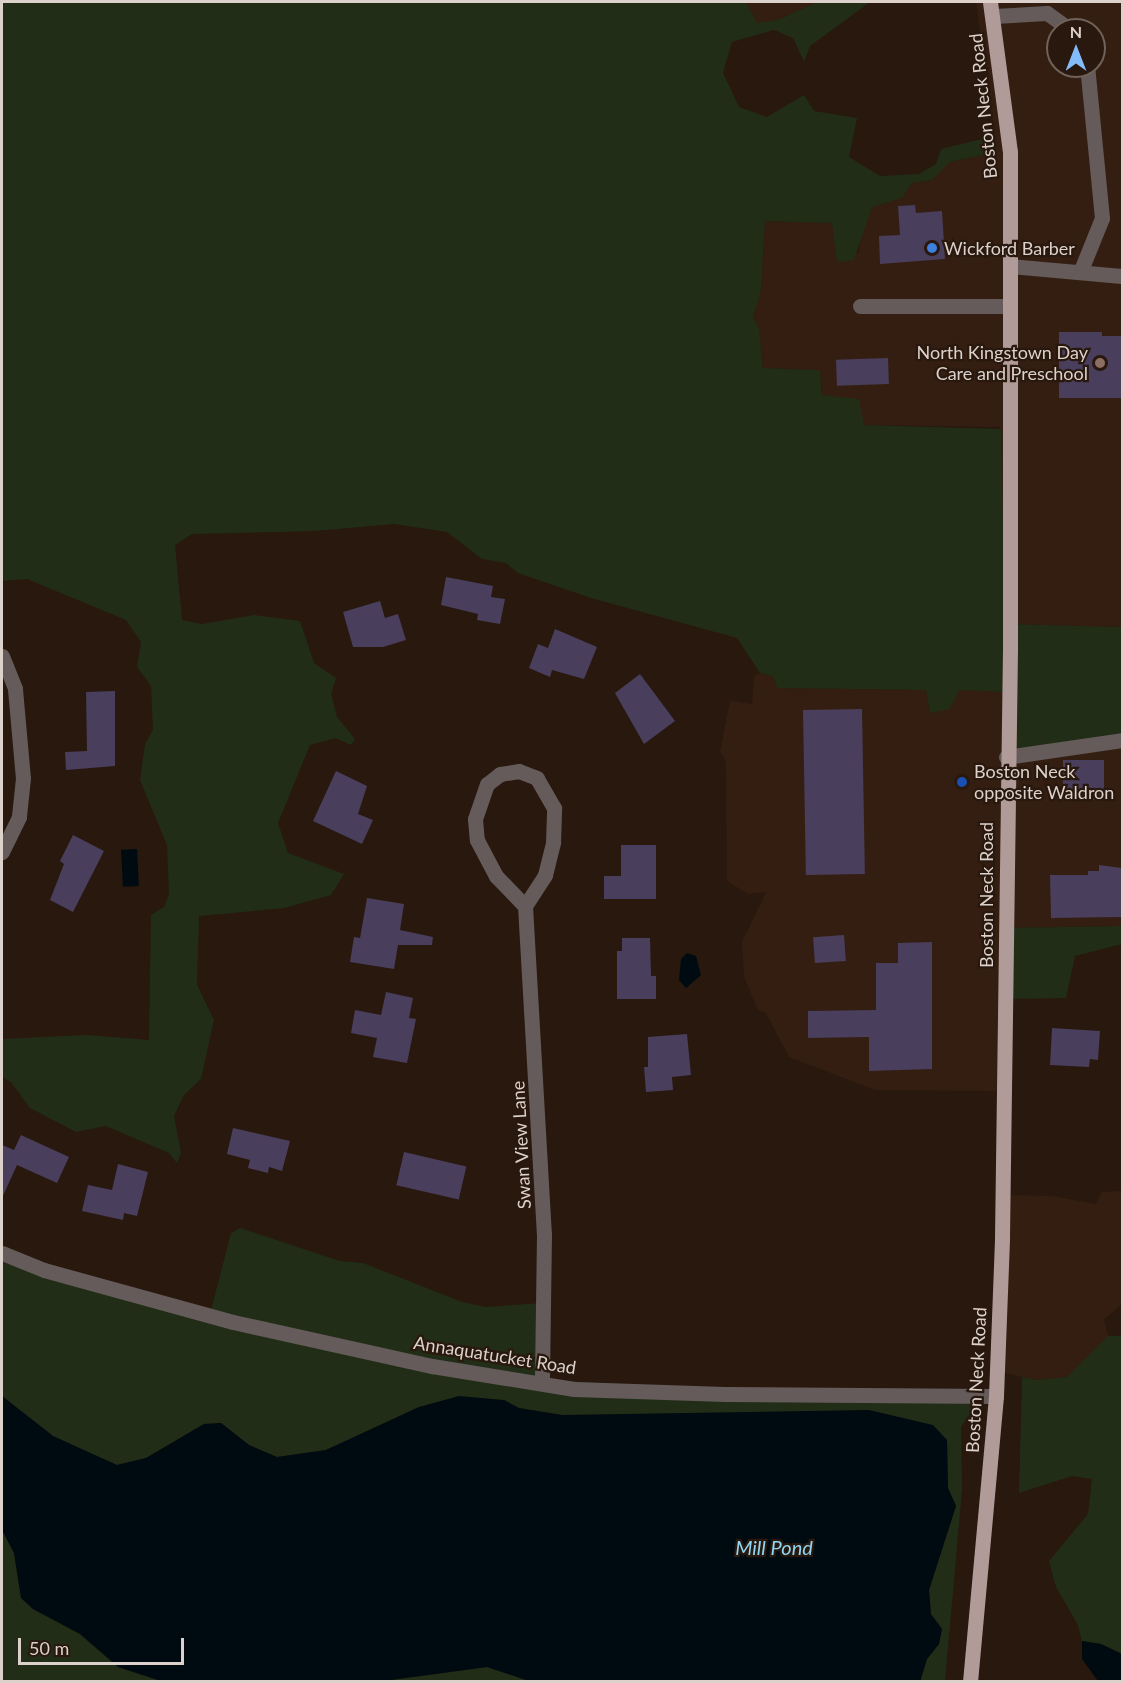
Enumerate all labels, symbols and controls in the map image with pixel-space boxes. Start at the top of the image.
north arrow [1046,18,1106,78]
text: N [1070,22,1082,41]
street label: Boston Neck Road [965,32,1001,180]
place label: Wickford Barber [944,237,1075,259]
marker: Wickford Barber [925,241,939,255]
place label: North Kingstown Day Care and Preschool [916,342,1088,385]
marker: North Kingstown Day Care and Preschool [1093,356,1107,370]
place label: Boston Neck opposite Waldron [974,761,1115,804]
marker: Boston Neck opposite Waldron [955,775,969,789]
street label: Boston Neck Road [975,822,997,968]
street label: Swan View Lane [507,1080,535,1210]
street label: Boston Neck Road [961,1307,991,1453]
street label: Annaquatucket Road [412,1331,578,1379]
water label: Mill Pond [735,1535,813,1559]
scale bar [21,1626,188,1664]
text: 50 m [29,1637,69,1659]

